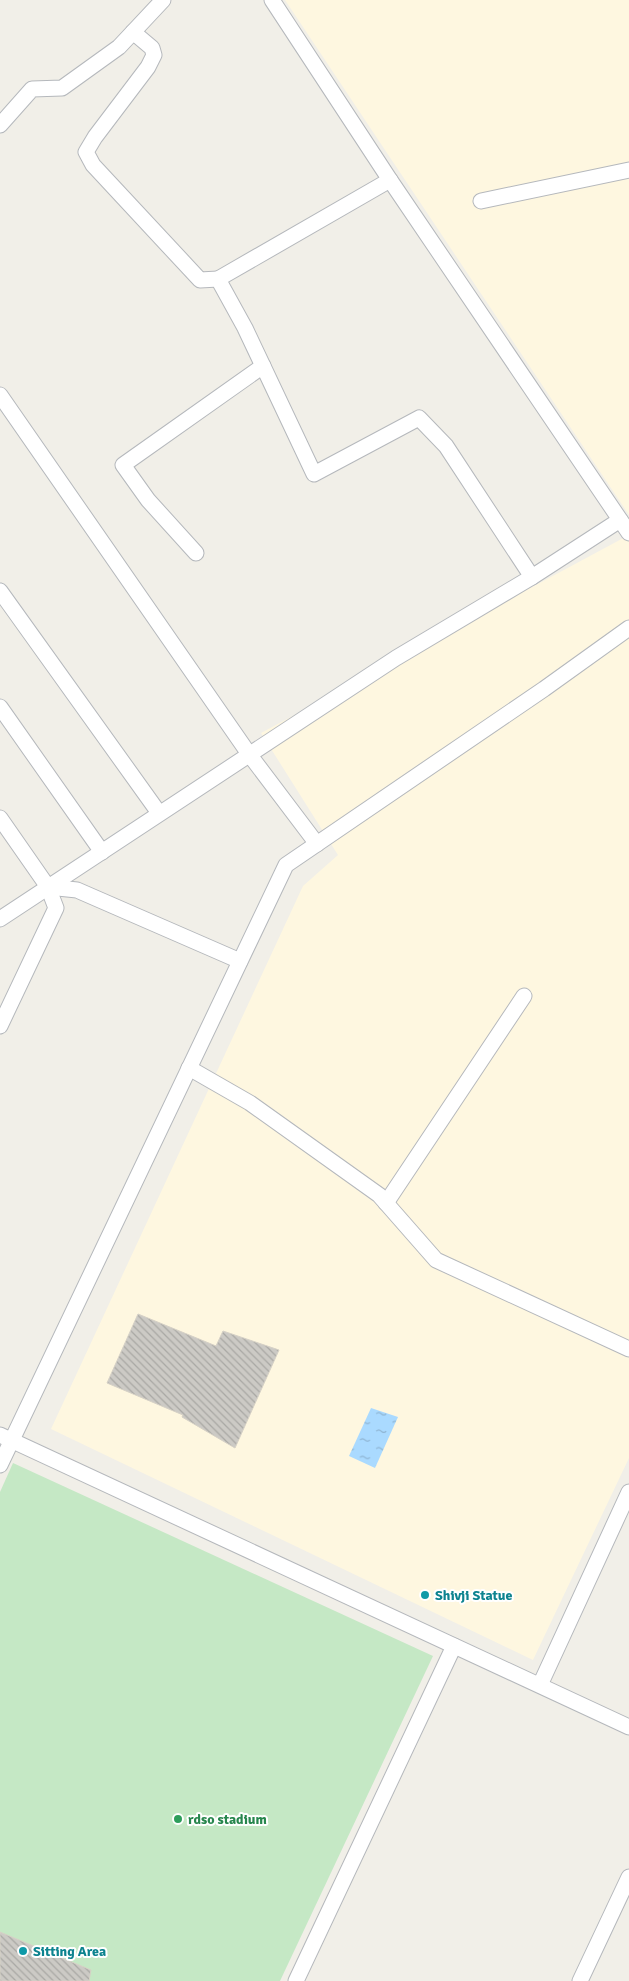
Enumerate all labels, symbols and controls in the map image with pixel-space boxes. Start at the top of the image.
place label: Shivji Statue [435,1587,512,1604]
marker: Shivji Statue [419,1589,431,1601]
place label: rdso stadium [188,1811,267,1828]
marker: rdso stadium [172,1813,184,1825]
place label: Sitting Area [33,1943,106,1960]
marker: Sitting Area [17,1945,29,1957]

